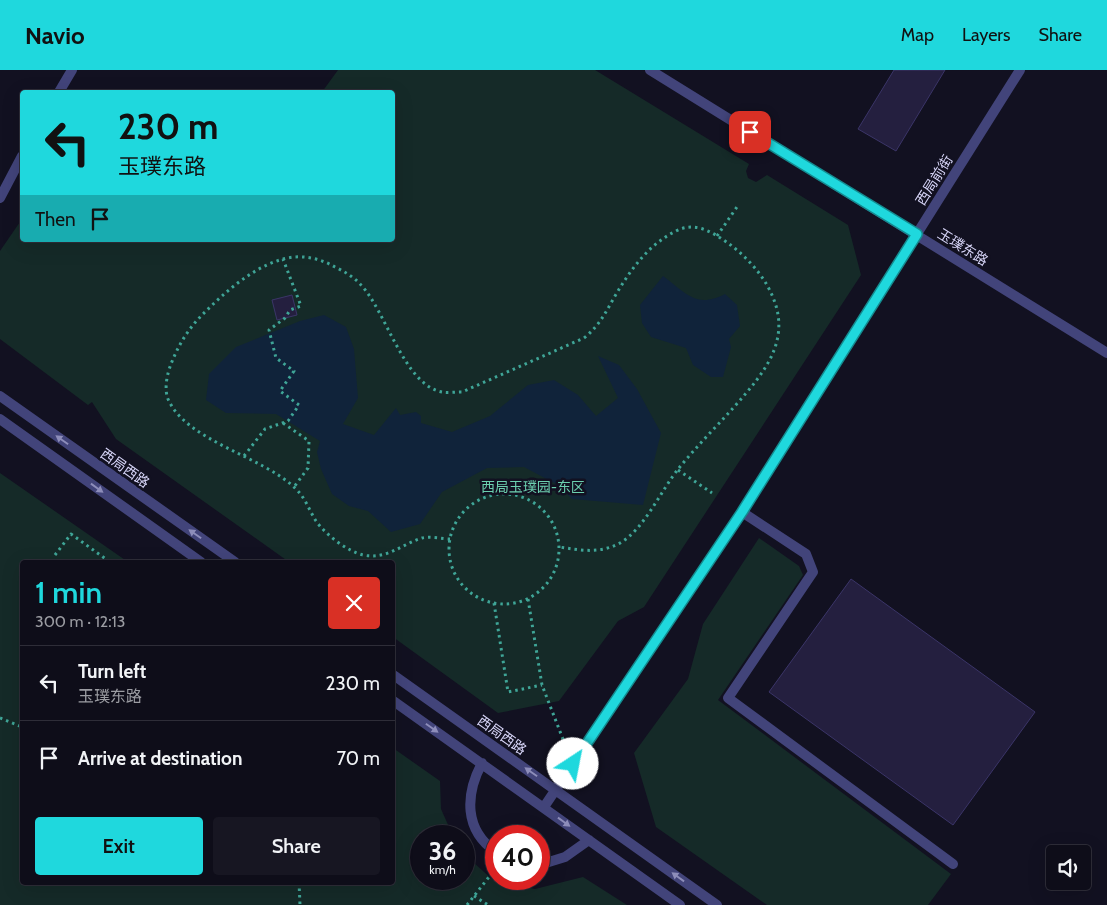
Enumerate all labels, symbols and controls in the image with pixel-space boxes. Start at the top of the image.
text: Navio [25,21,85,50]
text: Map [901,24,934,46]
text: Layers [962,24,1011,46]
text: Share [1039,24,1082,46]
text: 230 m [118,105,218,148]
icon: left [35,110,100,175]
pin [729,111,771,153]
icon: arrive [736,118,764,146]
street label: 西局前街 [912,151,956,209]
text: 玉璞东路 [118,153,206,180]
icon: arrive [86,205,114,233]
text: Then [35,208,76,231]
street label: 玉璞东路 [934,225,992,269]
one-way arrow [55,435,69,445]
street label: 西局西路 [97,445,153,491]
park label: 西局玉璞园-东区 [481,478,585,496]
one-way arrow [90,483,103,493]
one-way arrow [188,529,202,539]
text: 1 min [35,574,102,611]
button: close [328,577,380,629]
text: 300 m · 12:13 [35,612,125,631]
text: Turn left [78,660,146,683]
icon: left [35,669,63,697]
text: 230 m [326,672,380,695]
text: 玉璞东路 [78,687,142,706]
street label: 西局西路 [474,712,530,758]
one-way arrow [425,723,439,733]
position arrow [546,737,598,789]
icon: arrive [35,744,63,772]
text: Arrive at destination [78,747,242,770]
text: 70 m [336,747,380,770]
one-way arrow [524,767,538,777]
button: Exit [35,817,203,875]
button: Share [213,817,380,875]
one-way arrow [558,817,571,827]
speed limit sign: 40 [485,825,550,890]
text: 36 [429,836,456,866]
map controls [1046,845,1091,890]
button: sound [1046,845,1091,890]
text: km/h [429,862,456,877]
one-way arrow [671,872,684,882]

